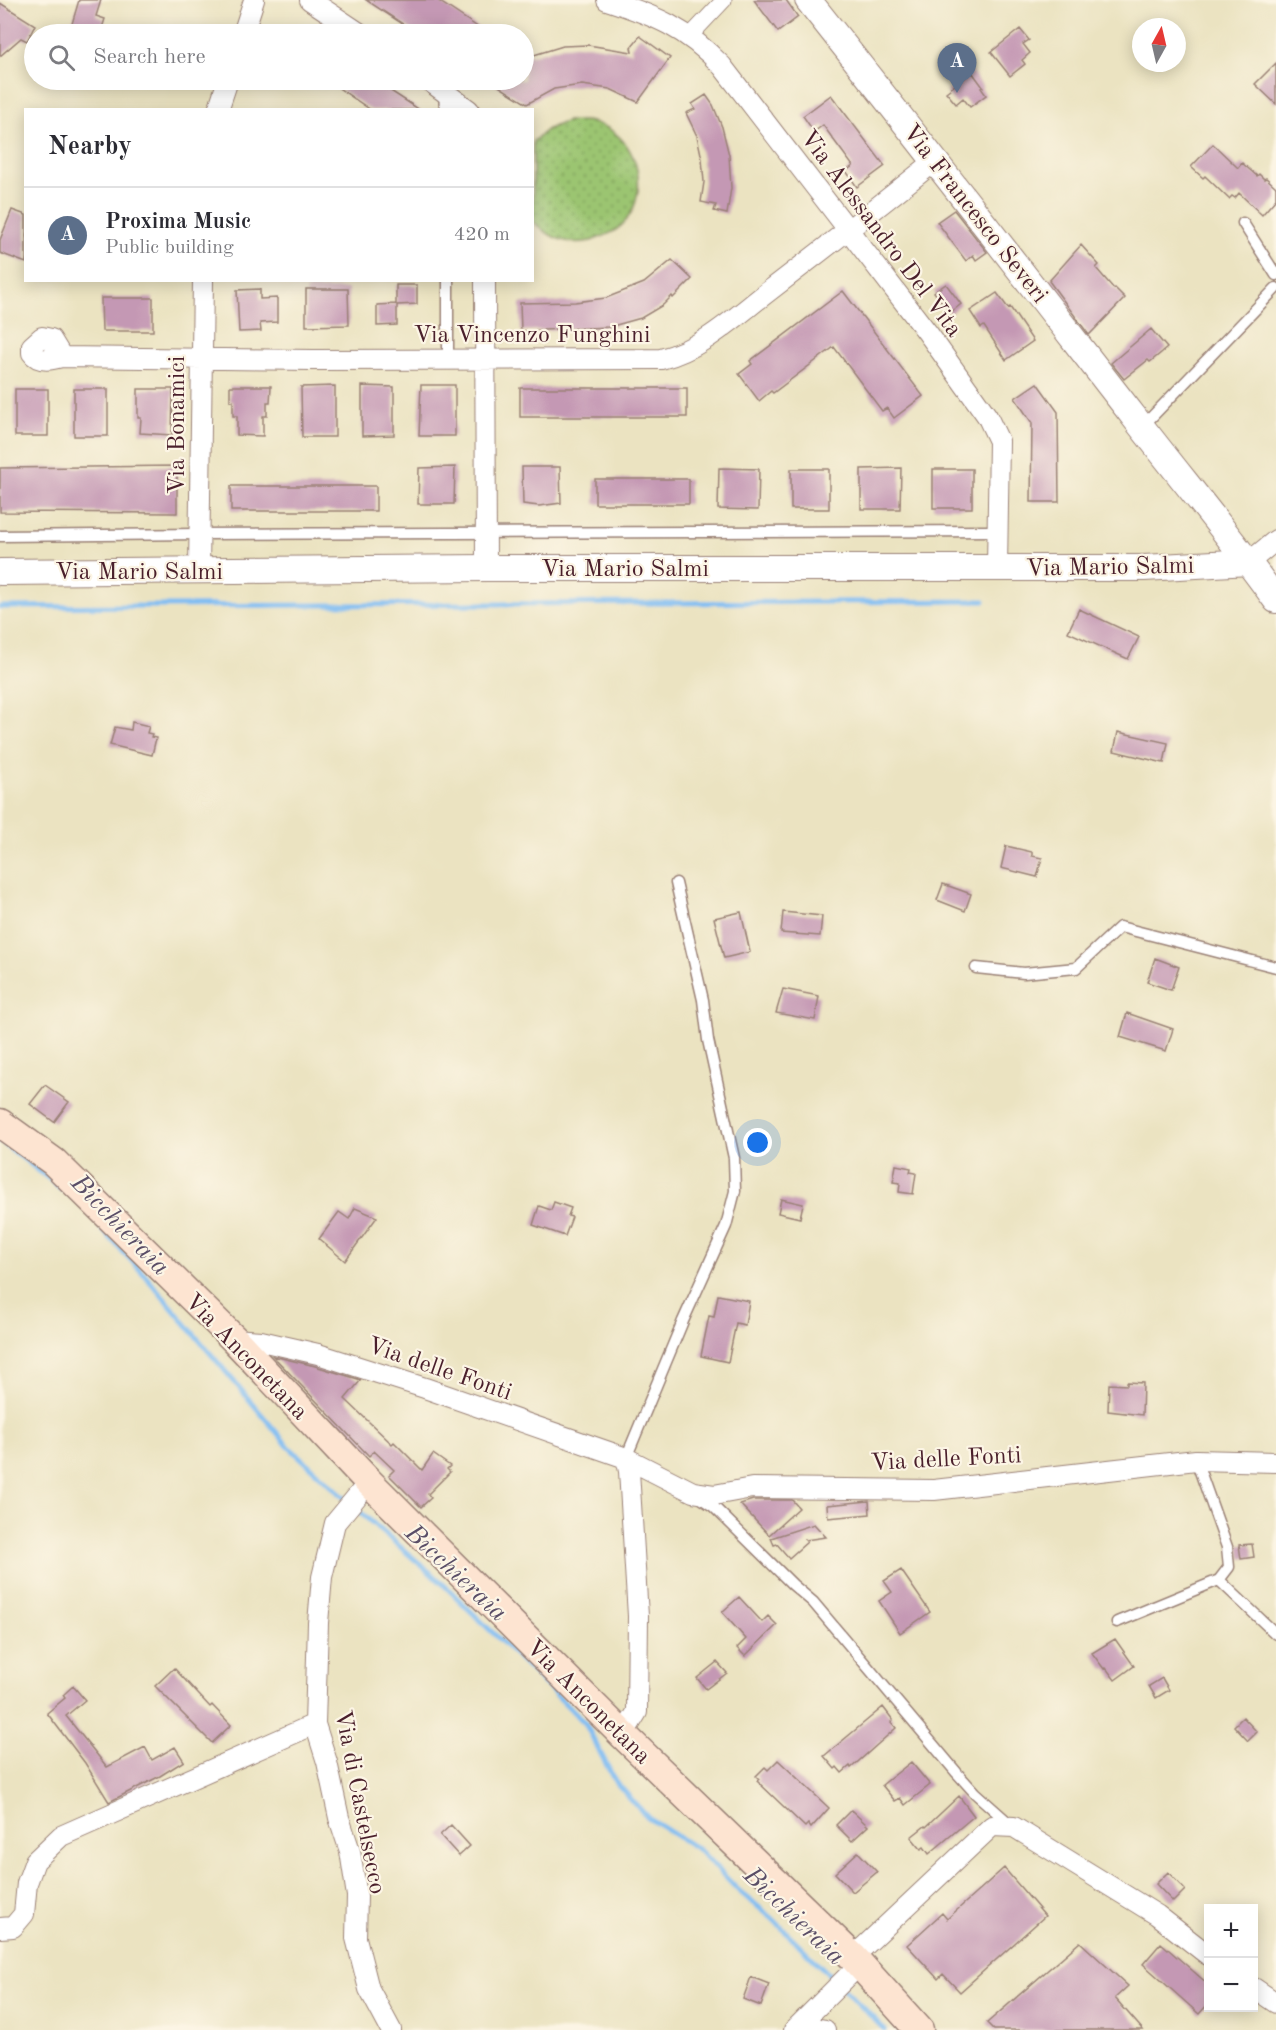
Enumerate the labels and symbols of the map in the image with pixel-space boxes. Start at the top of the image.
north arrow [1132,18,1186,72]
pin: A [938,44,976,93]
street label: Via Francesco Severi [897,120,1051,308]
street label: Via Alessandro Del Vita [795,126,966,342]
street label: Via Vincenzo Funghini [413,324,651,348]
street label: Via Bonamici [166,356,190,494]
street label: Via Mario Salmi [1026,555,1194,581]
street label: Via Mario Salmi [541,558,709,582]
street label: Via Mario Salmi [55,561,223,585]
your location [743,1128,772,1157]
water label: Bicchieraia [65,1169,174,1281]
street label: Via Anconetana [180,1290,312,1425]
street label: Via delle Fonti [364,1334,515,1406]
street label: Via delle Fonti [870,1444,1022,1476]
water label: Bicchieraia [399,1519,512,1627]
street label: Via Anconetana [521,1635,655,1769]
street label: Via di Castelsecco [329,1708,389,1896]
water label: Bicchieraia [737,1862,849,1971]

